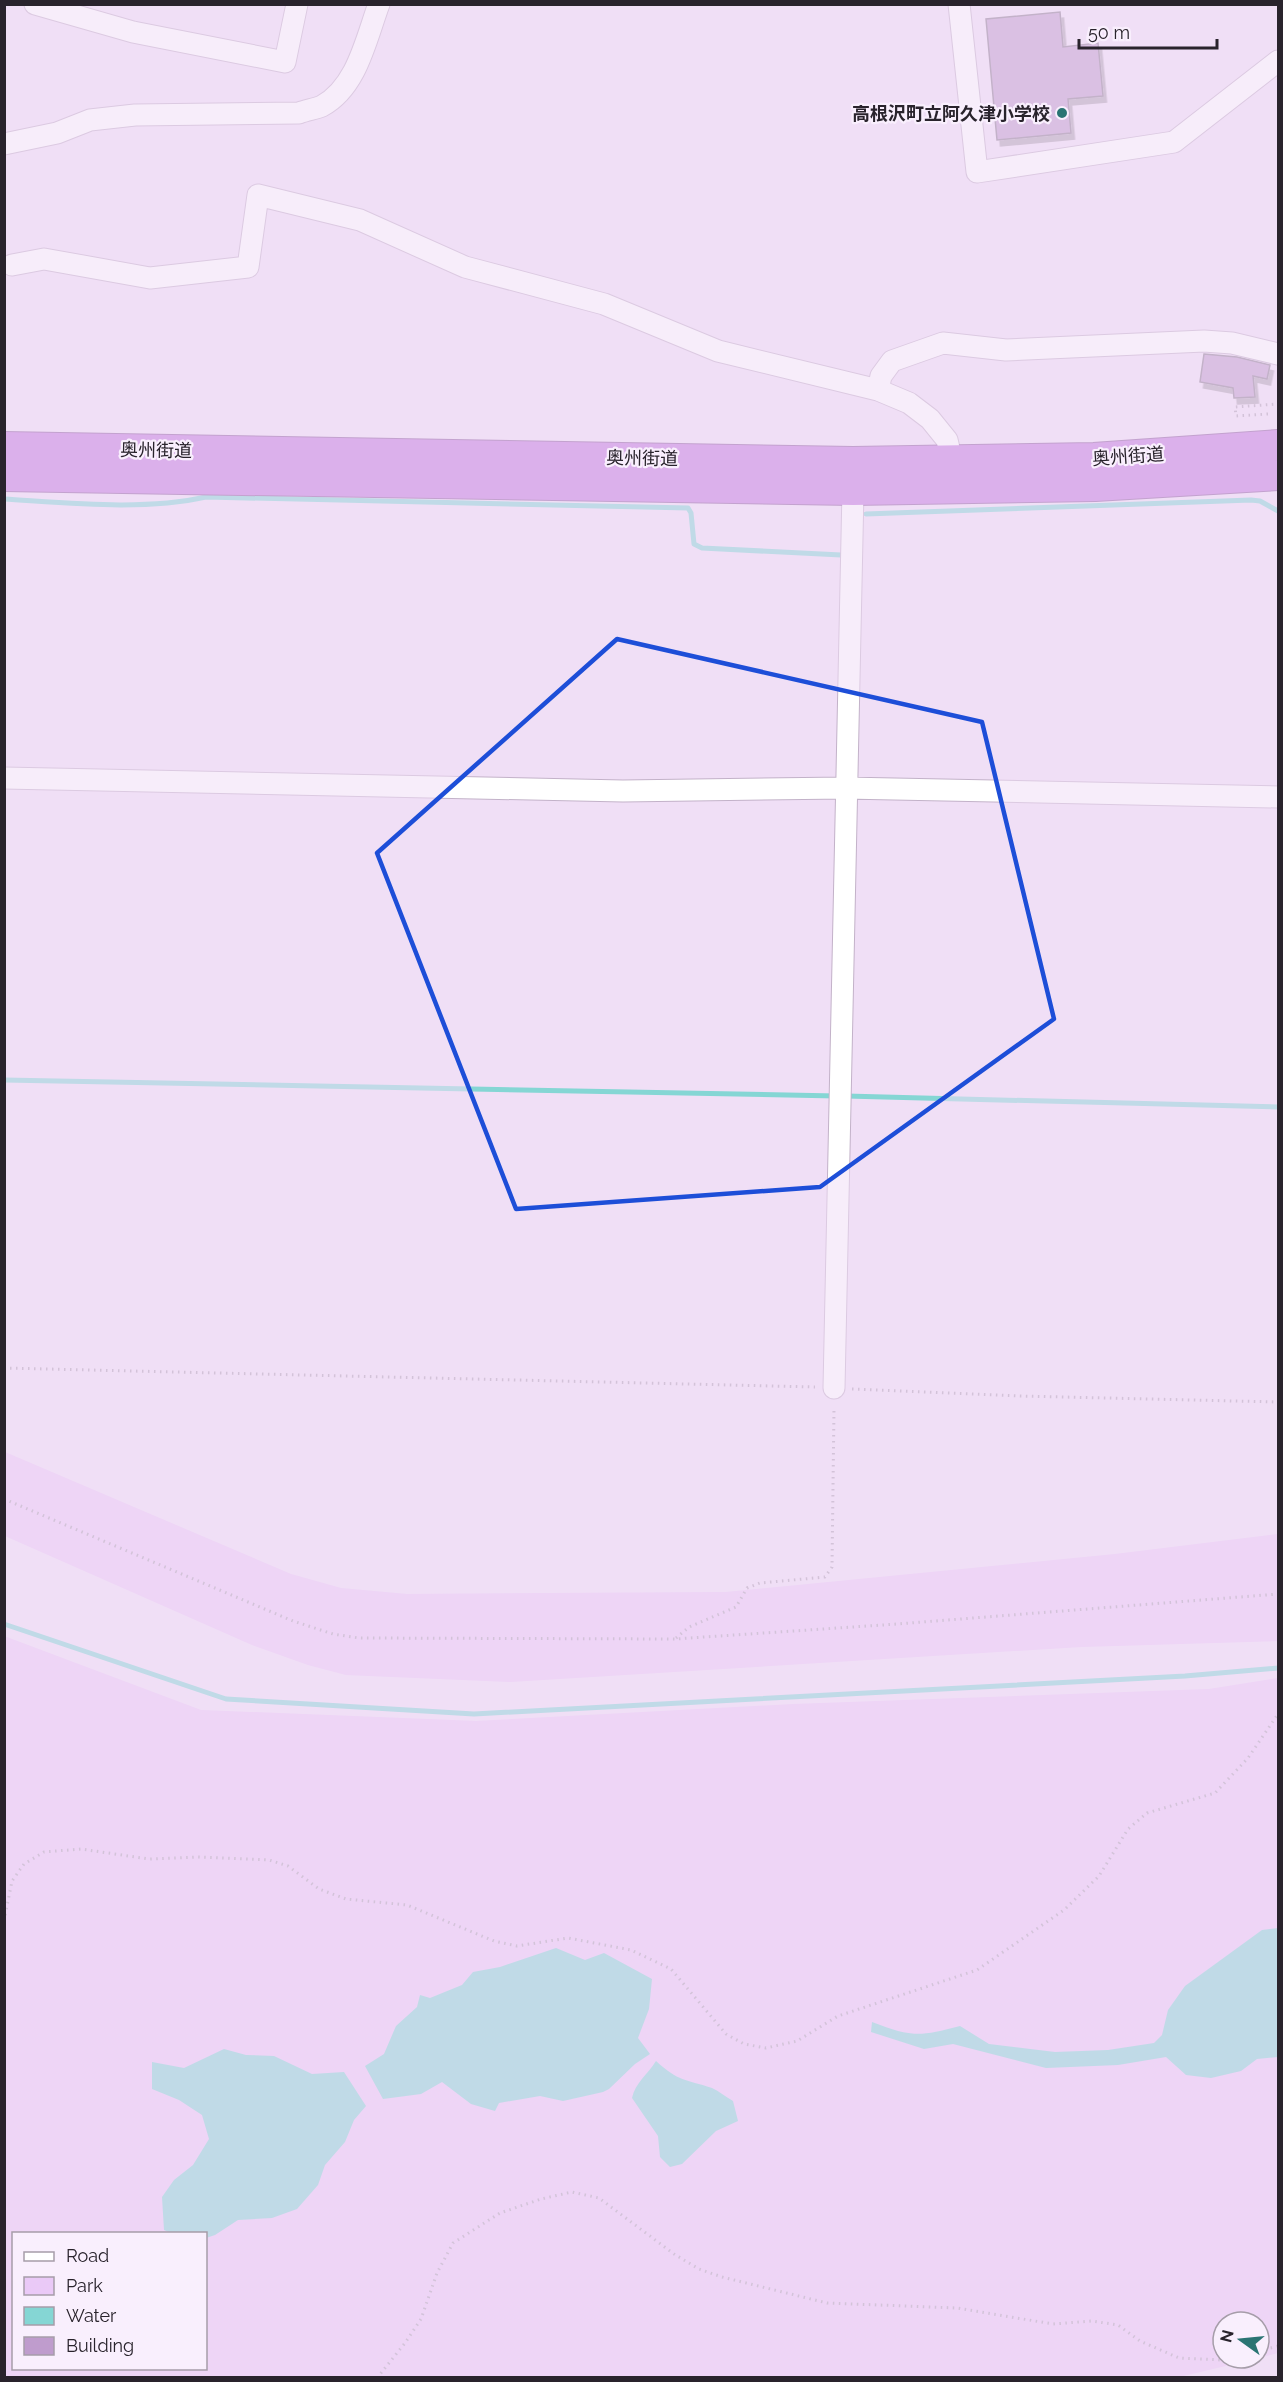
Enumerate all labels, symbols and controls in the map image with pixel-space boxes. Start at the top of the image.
scale bar [1079,12,1217,50]
text: 50 m [1088,22,1130,43]
place label: 高根沢町立阿久津小学校 [852,103,1050,124]
marker: 高根沢町立阿久津小学校 [1055,106,1069,120]
street label: 奥州街道 [120,439,192,461]
street label: 奥州街道 [1091,443,1165,469]
street label: 奥州街道 [606,447,678,469]
legend [12,2232,207,2370]
text: Road [66,2245,109,2266]
text: Park [66,2275,103,2296]
text: Water [66,2305,117,2326]
north arrow [1211,2310,1271,2370]
text: N [1216,2328,1238,2345]
text: Building [66,2335,134,2356]

